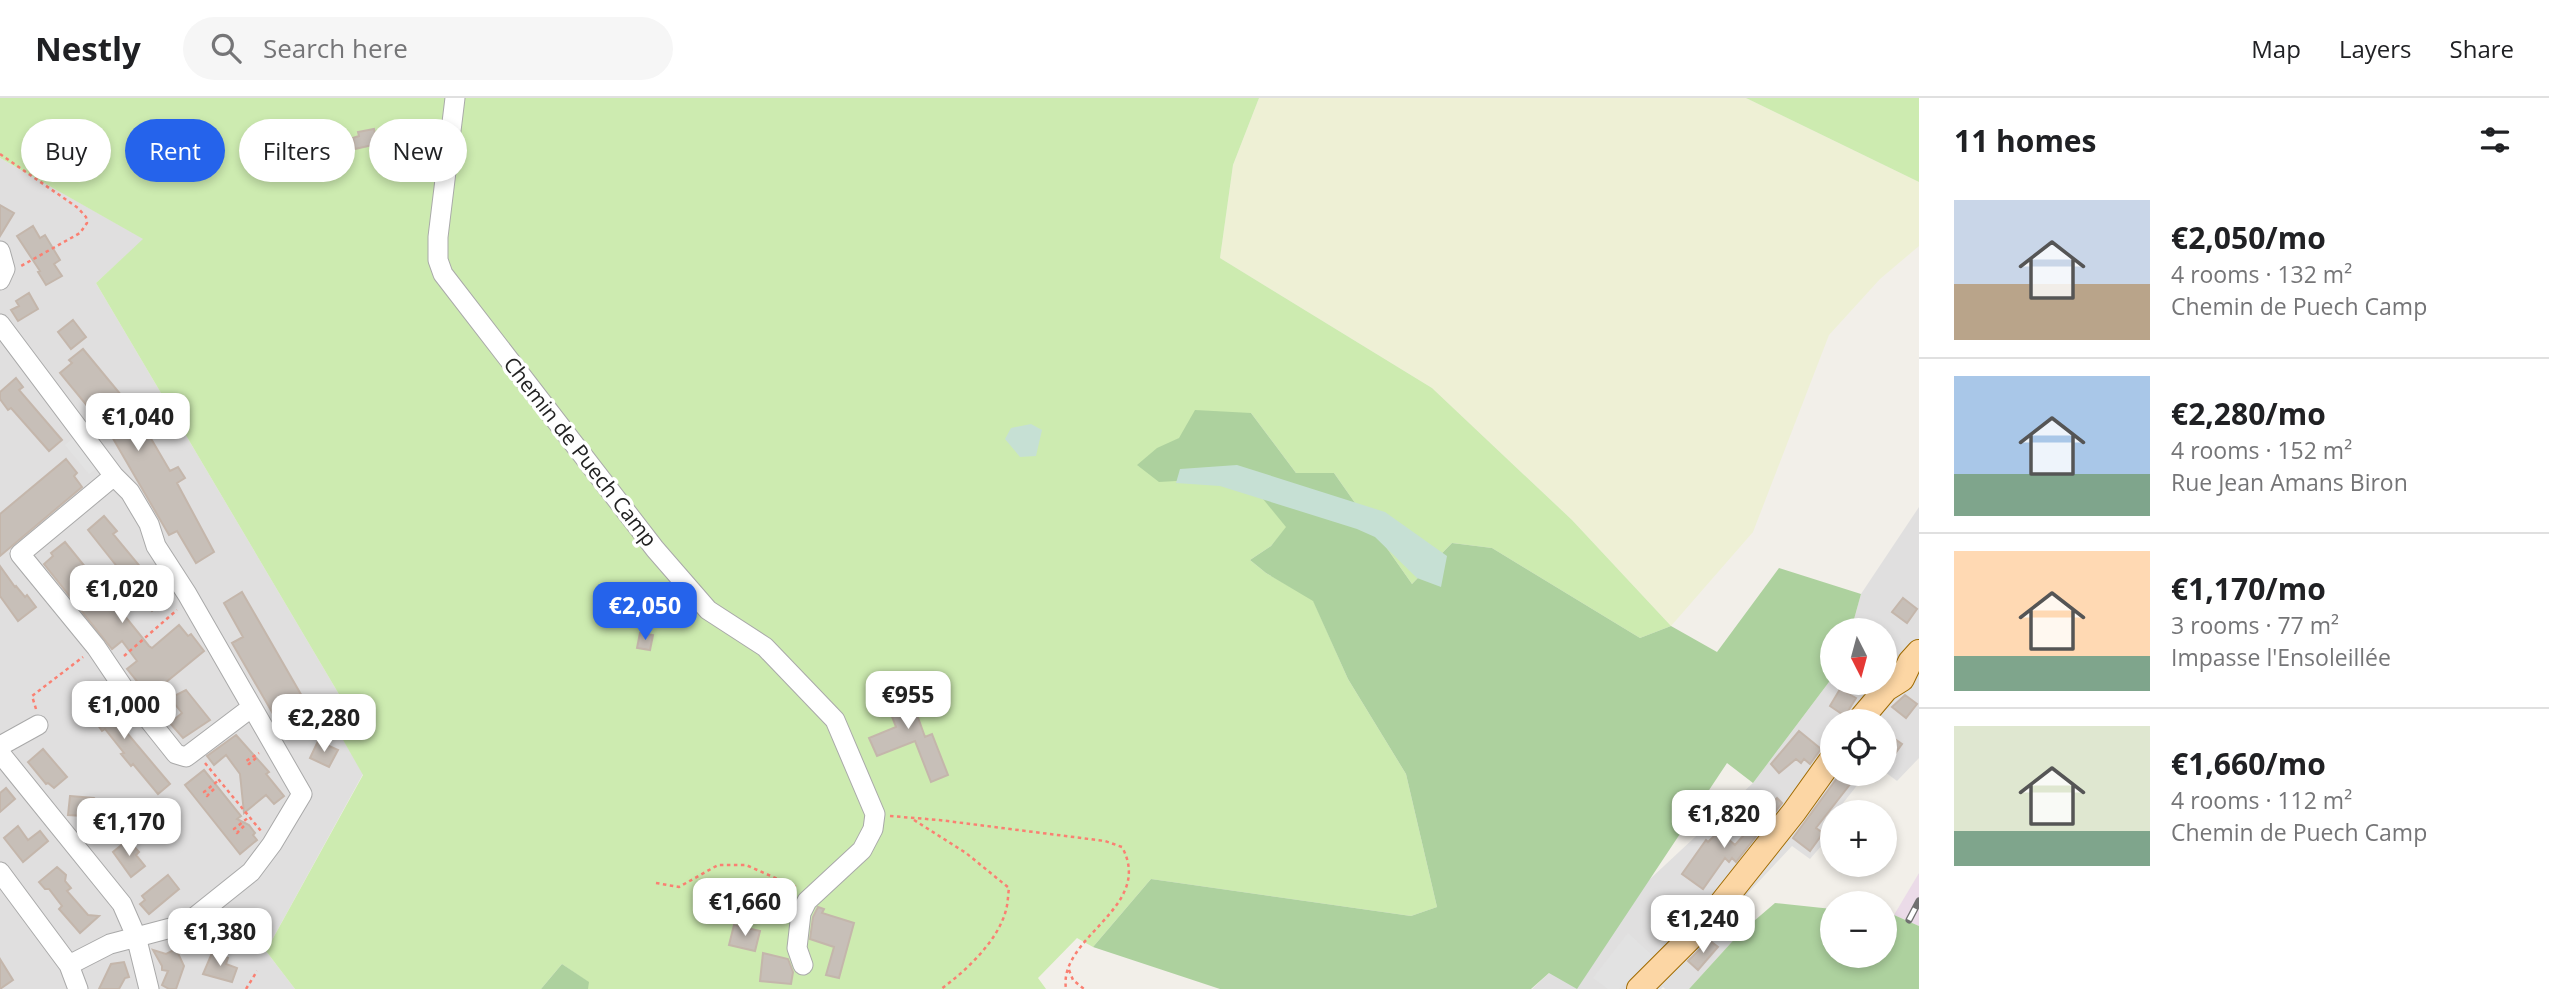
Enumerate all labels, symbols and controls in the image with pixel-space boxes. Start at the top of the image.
search box [183,17,673,80]
text: Nestly [35,26,141,71]
icon: search [207,29,245,67]
text: Search here [263,30,408,66]
text: Map [2251,32,2301,65]
text: Layers [2339,32,2412,65]
text: Share [2450,32,2514,65]
chip: Buy [21,119,111,182]
chip: Rent [125,119,225,182]
chip: Filters [239,119,355,182]
chip: New [369,119,467,182]
text: 11 homes [1954,120,2097,161]
icon: filters [2476,121,2514,159]
text: €2,050/mo [2171,217,2326,258]
icon: home [2010,228,2094,312]
text: 4 rooms · 132 m² [2171,258,2352,290]
text: Chemin de Puech Camp [2171,290,2427,322]
street label: Chemin de Puech Camp [498,351,664,552]
text: €2,280/mo [2171,393,2326,434]
pin: €1,040 [81,394,195,453]
text: €1,040 [102,400,174,432]
icon: home [2010,404,2094,488]
text: 4 rooms · 152 m² [2171,434,2352,466]
text: Rue Jean Amans Biron [2171,466,2408,498]
pin: €1,020 [65,566,179,625]
text: €1,170/mo [2171,568,2326,609]
text: €1,020 [86,572,158,604]
icon: home [2010,579,2094,663]
pin: €2,050 [588,582,702,642]
text: €2,050 [609,589,681,621]
text: 3 rooms · 77 m² [2171,609,2339,641]
north arrow [1820,618,1897,695]
map controls [1820,618,1897,968]
text: Impasse l'Ensoleillée [2171,641,2391,673]
pin: €955 [867,672,949,731]
text: €955 [882,678,934,710]
pin: €1,000 [67,682,181,741]
text: €1,000 [88,688,160,720]
pin: €2,280 [267,694,381,754]
text: €2,280 [288,701,360,733]
button: locate [1820,709,1897,786]
text: €1,660/mo [2171,743,2326,784]
icon: home [2010,754,2094,838]
text: 4 rooms · 112 m² [2171,784,2352,816]
pin: €1,820 [1667,790,1781,850]
text: €1,820 [1688,797,1760,829]
pin: €1,170 [72,798,186,858]
button: + [1820,800,1897,877]
text: €1,170 [93,805,165,837]
text: Chemin de Puech Camp [2171,816,2427,848]
pin: €1,660 [688,878,802,938]
text: €1,660 [709,885,781,917]
button: − [1820,891,1897,968]
pin: €1,240 [1646,896,1760,955]
text: €1,240 [1667,902,1739,934]
pin: €1,380 [163,908,277,968]
text: €1,380 [184,915,256,947]

